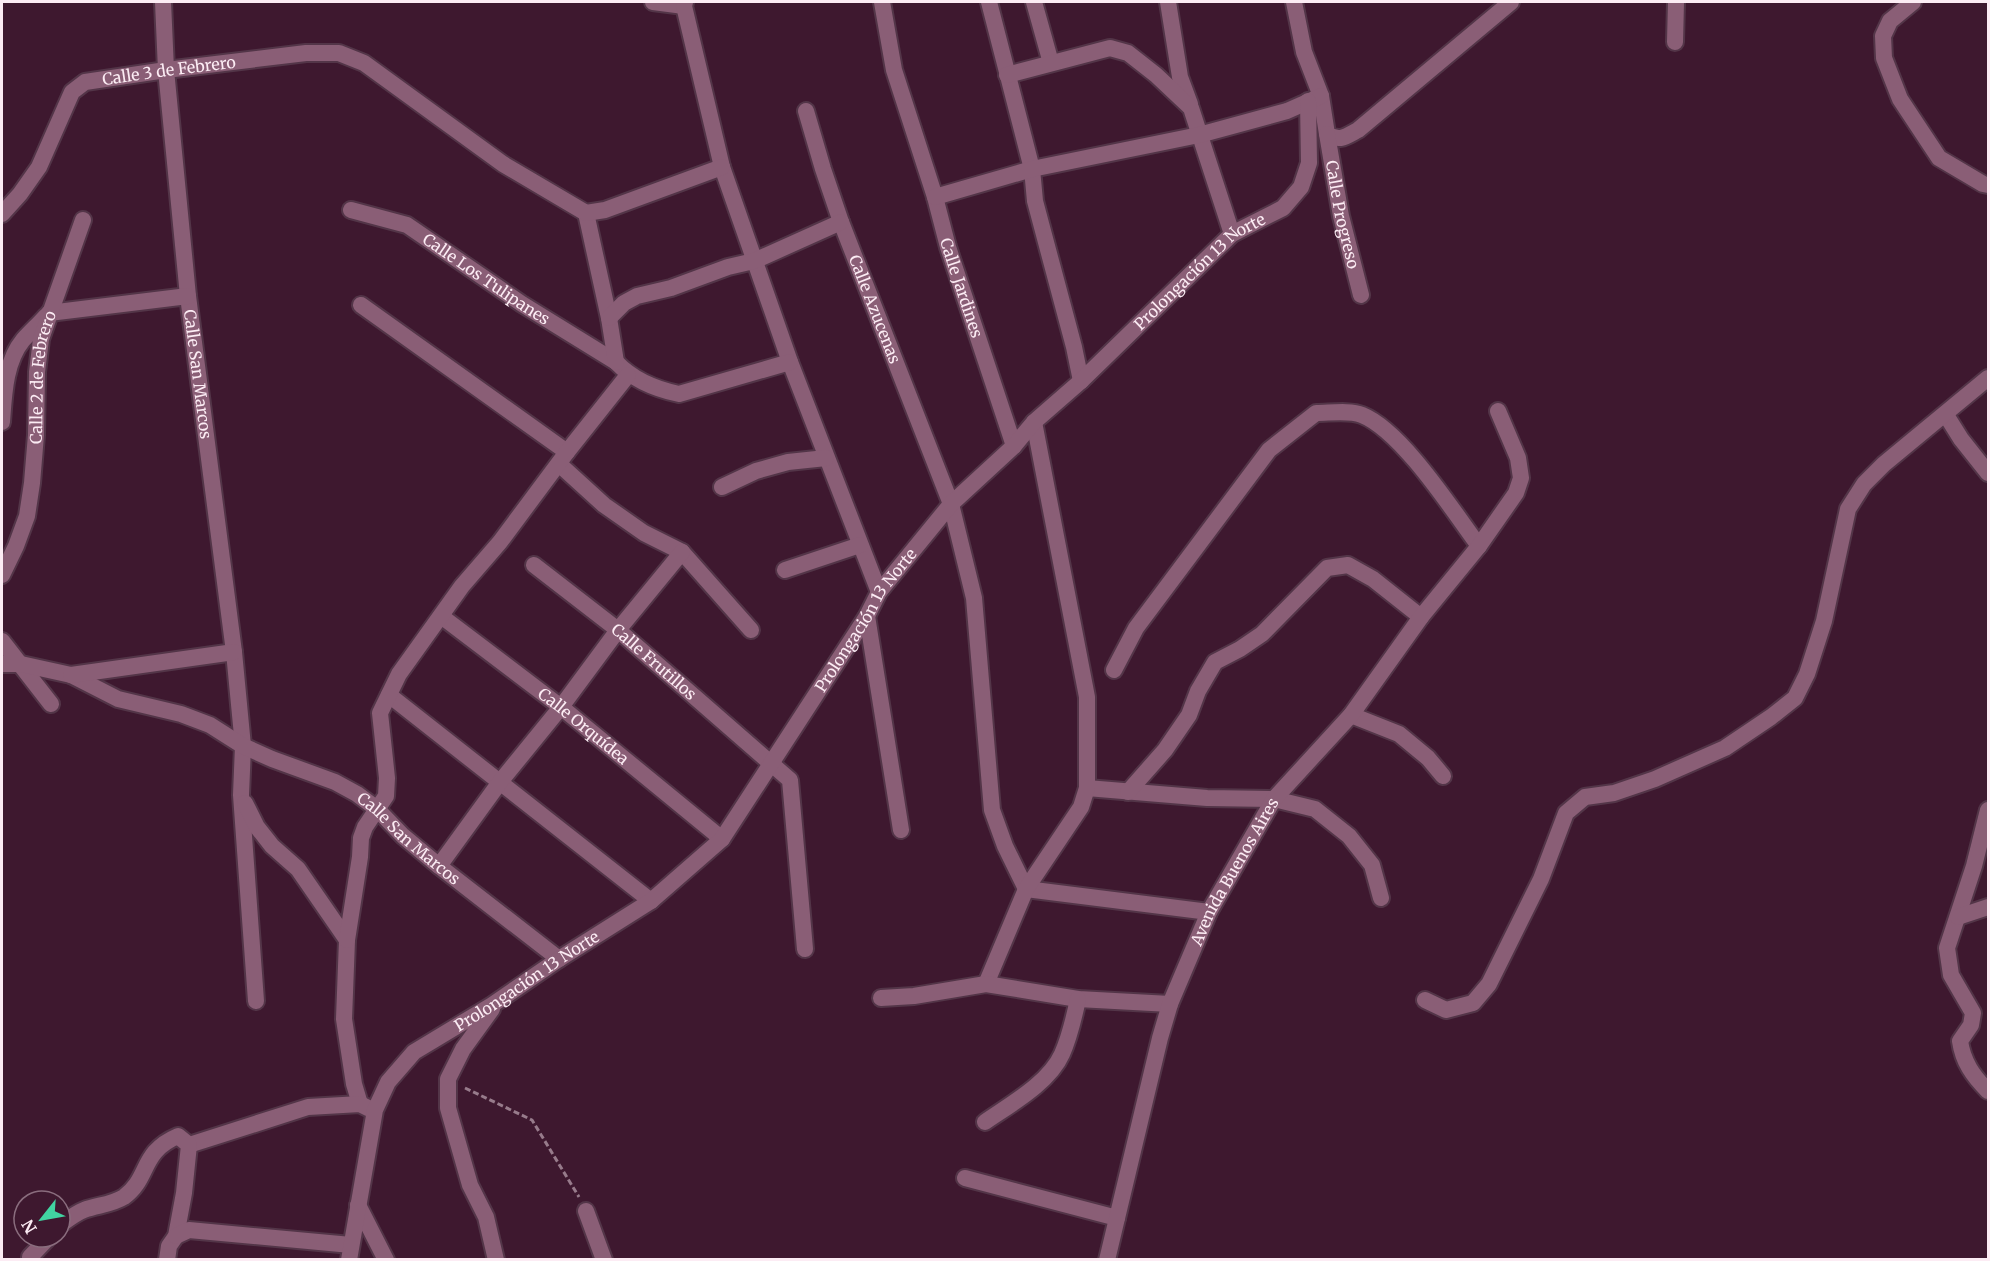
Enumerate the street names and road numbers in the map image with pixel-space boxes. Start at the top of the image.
street label: Calle 3 de Febrero [101,52,237,89]
street label: Calle Progreso [1322,159,1364,271]
street label: Prolongación 13 Norte [1130,209,1268,334]
street label: Calle Los Tulipanes [419,229,554,329]
street label: Calle Jardines [936,236,987,340]
street label: Calle Azucenas [845,252,905,367]
street label: Calle 2 de Febrero [25,308,60,445]
street label: Calle San Marcos [180,308,216,440]
street label: Prolongación 13 Norte [810,544,921,696]
street label: Calle Frutillos [608,619,701,704]
street label: Calle Orquídea [534,683,633,769]
street label: Calle San Marcos [353,788,464,889]
street label: Avenida Buenos Aires [1186,794,1283,950]
street label: Prolongación 13 Norte [451,926,603,1035]

